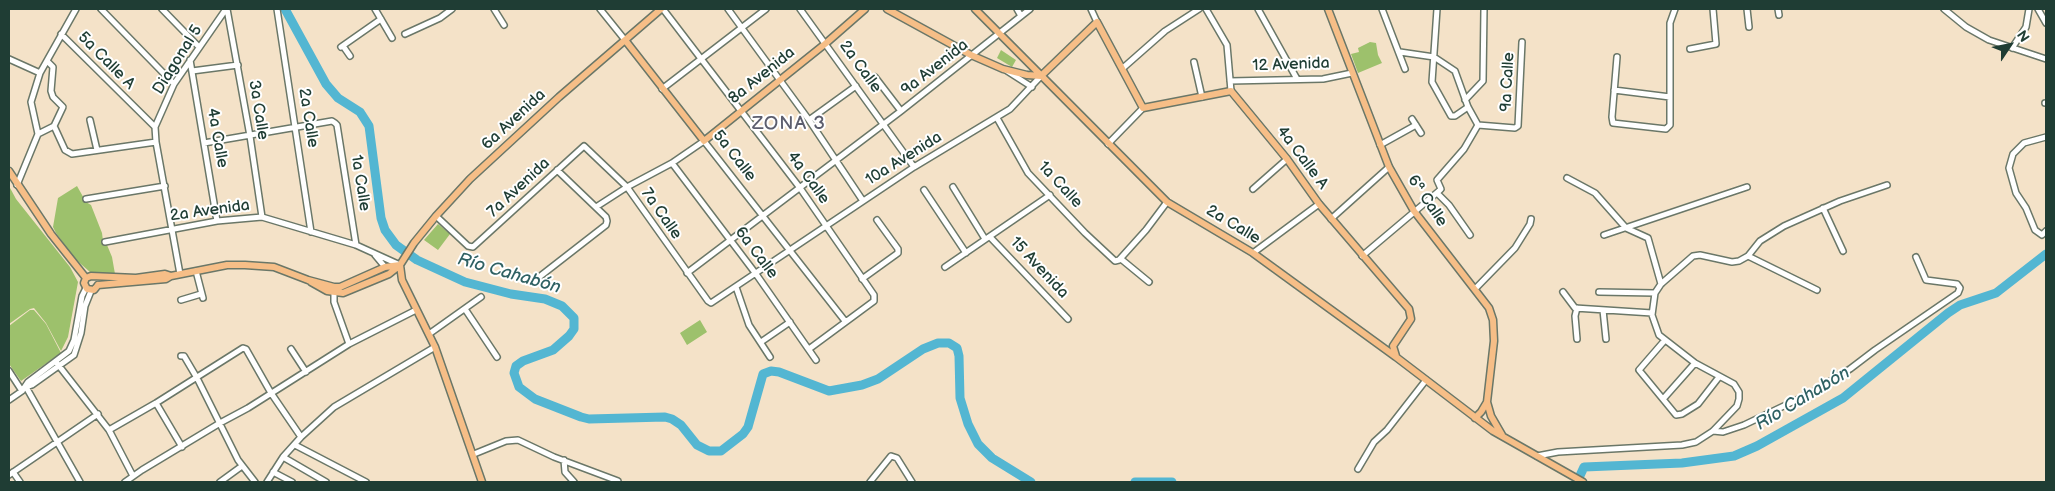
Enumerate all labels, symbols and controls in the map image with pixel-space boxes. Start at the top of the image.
north arrow [1985,20,2035,70]
street label: Diagonal 5 [149,22,207,98]
text: N [2013,27,2033,45]
street label: 5a Calle A [73,28,139,94]
street label: 9a Avenida [898,36,972,100]
street label: 2a Calle [835,37,885,97]
street label: 8a Avenida [725,43,799,109]
street label: 9a Calle [1497,52,1519,112]
street label: 12 Avenida [1252,54,1330,76]
street label: 3a Calle [244,79,272,141]
street label: 6a Avenida [478,86,550,154]
street label: 2a Calle [294,87,322,149]
street label: 4a Calle [202,107,232,169]
district label: ZONA 3 [751,113,827,135]
street label: 4a Calle A [1272,123,1332,193]
street label: 5a Calle [708,127,760,185]
street label: 10a Avenida [862,128,946,190]
street label: 4a Calle [783,148,833,208]
street label: 1a Calle [346,154,374,212]
street label: 7a Avenida [484,154,554,222]
street label: 1a Calle [1034,158,1086,212]
street label: 6ª Calle [1403,172,1451,230]
street label: 7a Calle [636,185,686,243]
street label: 2a Avenida [169,196,251,226]
street label: 2a Calle [1202,201,1264,249]
street label: 6a Calle [730,223,782,283]
street label: 15 Avenida [1006,233,1072,303]
water label: Río Cahabón [455,249,563,299]
water label: Río Cahabón [1752,362,1854,436]

